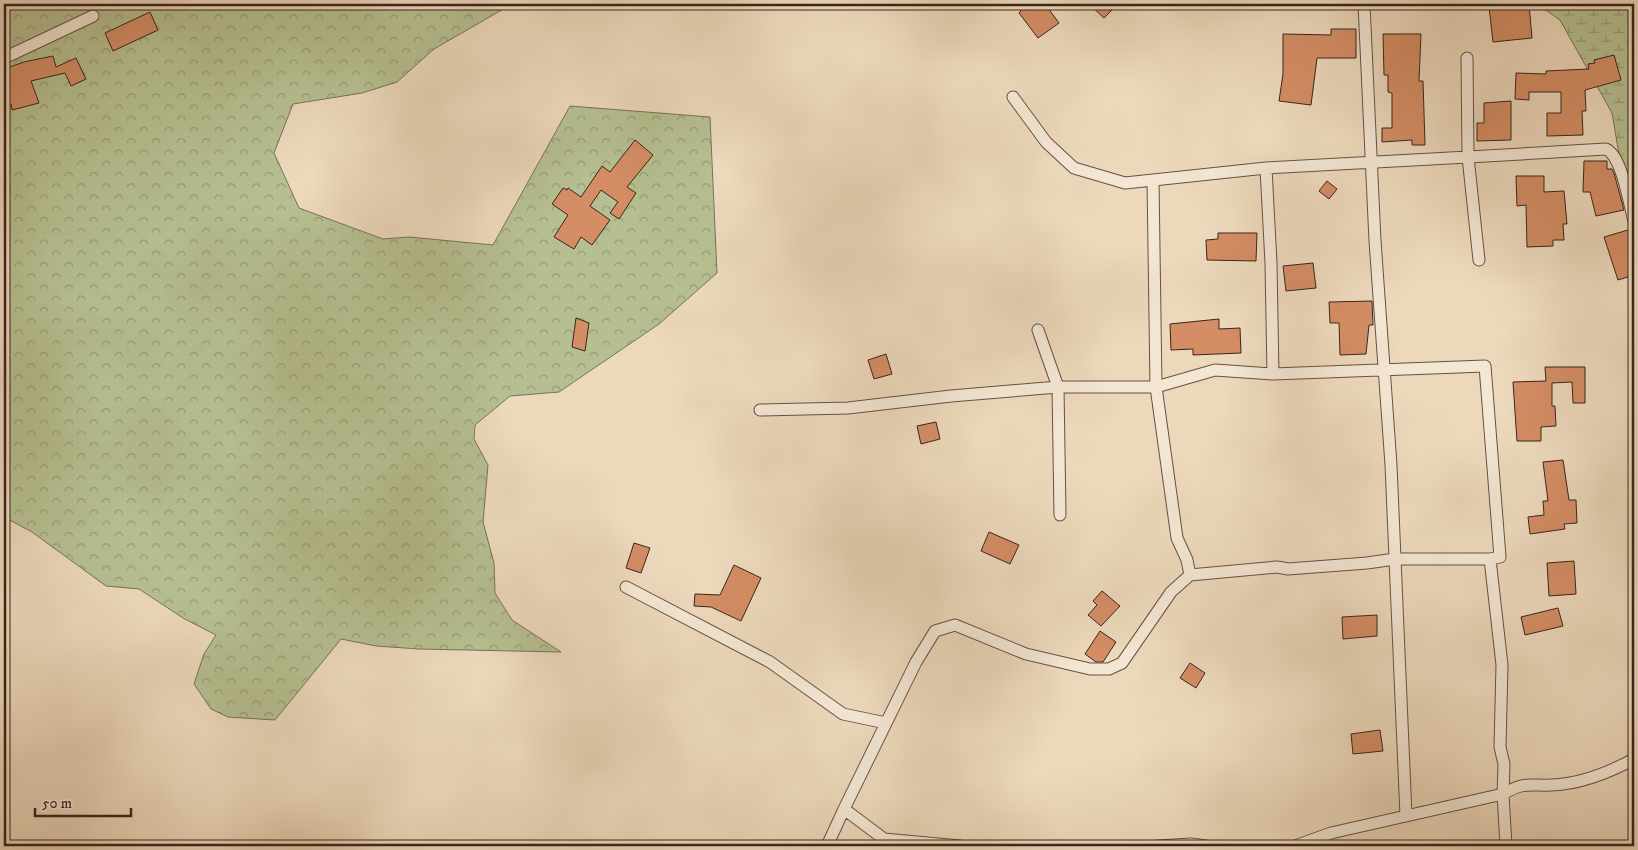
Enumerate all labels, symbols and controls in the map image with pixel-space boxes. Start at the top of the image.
scale bar [35,785,131,817]
text: 50 m [42,794,72,813]

